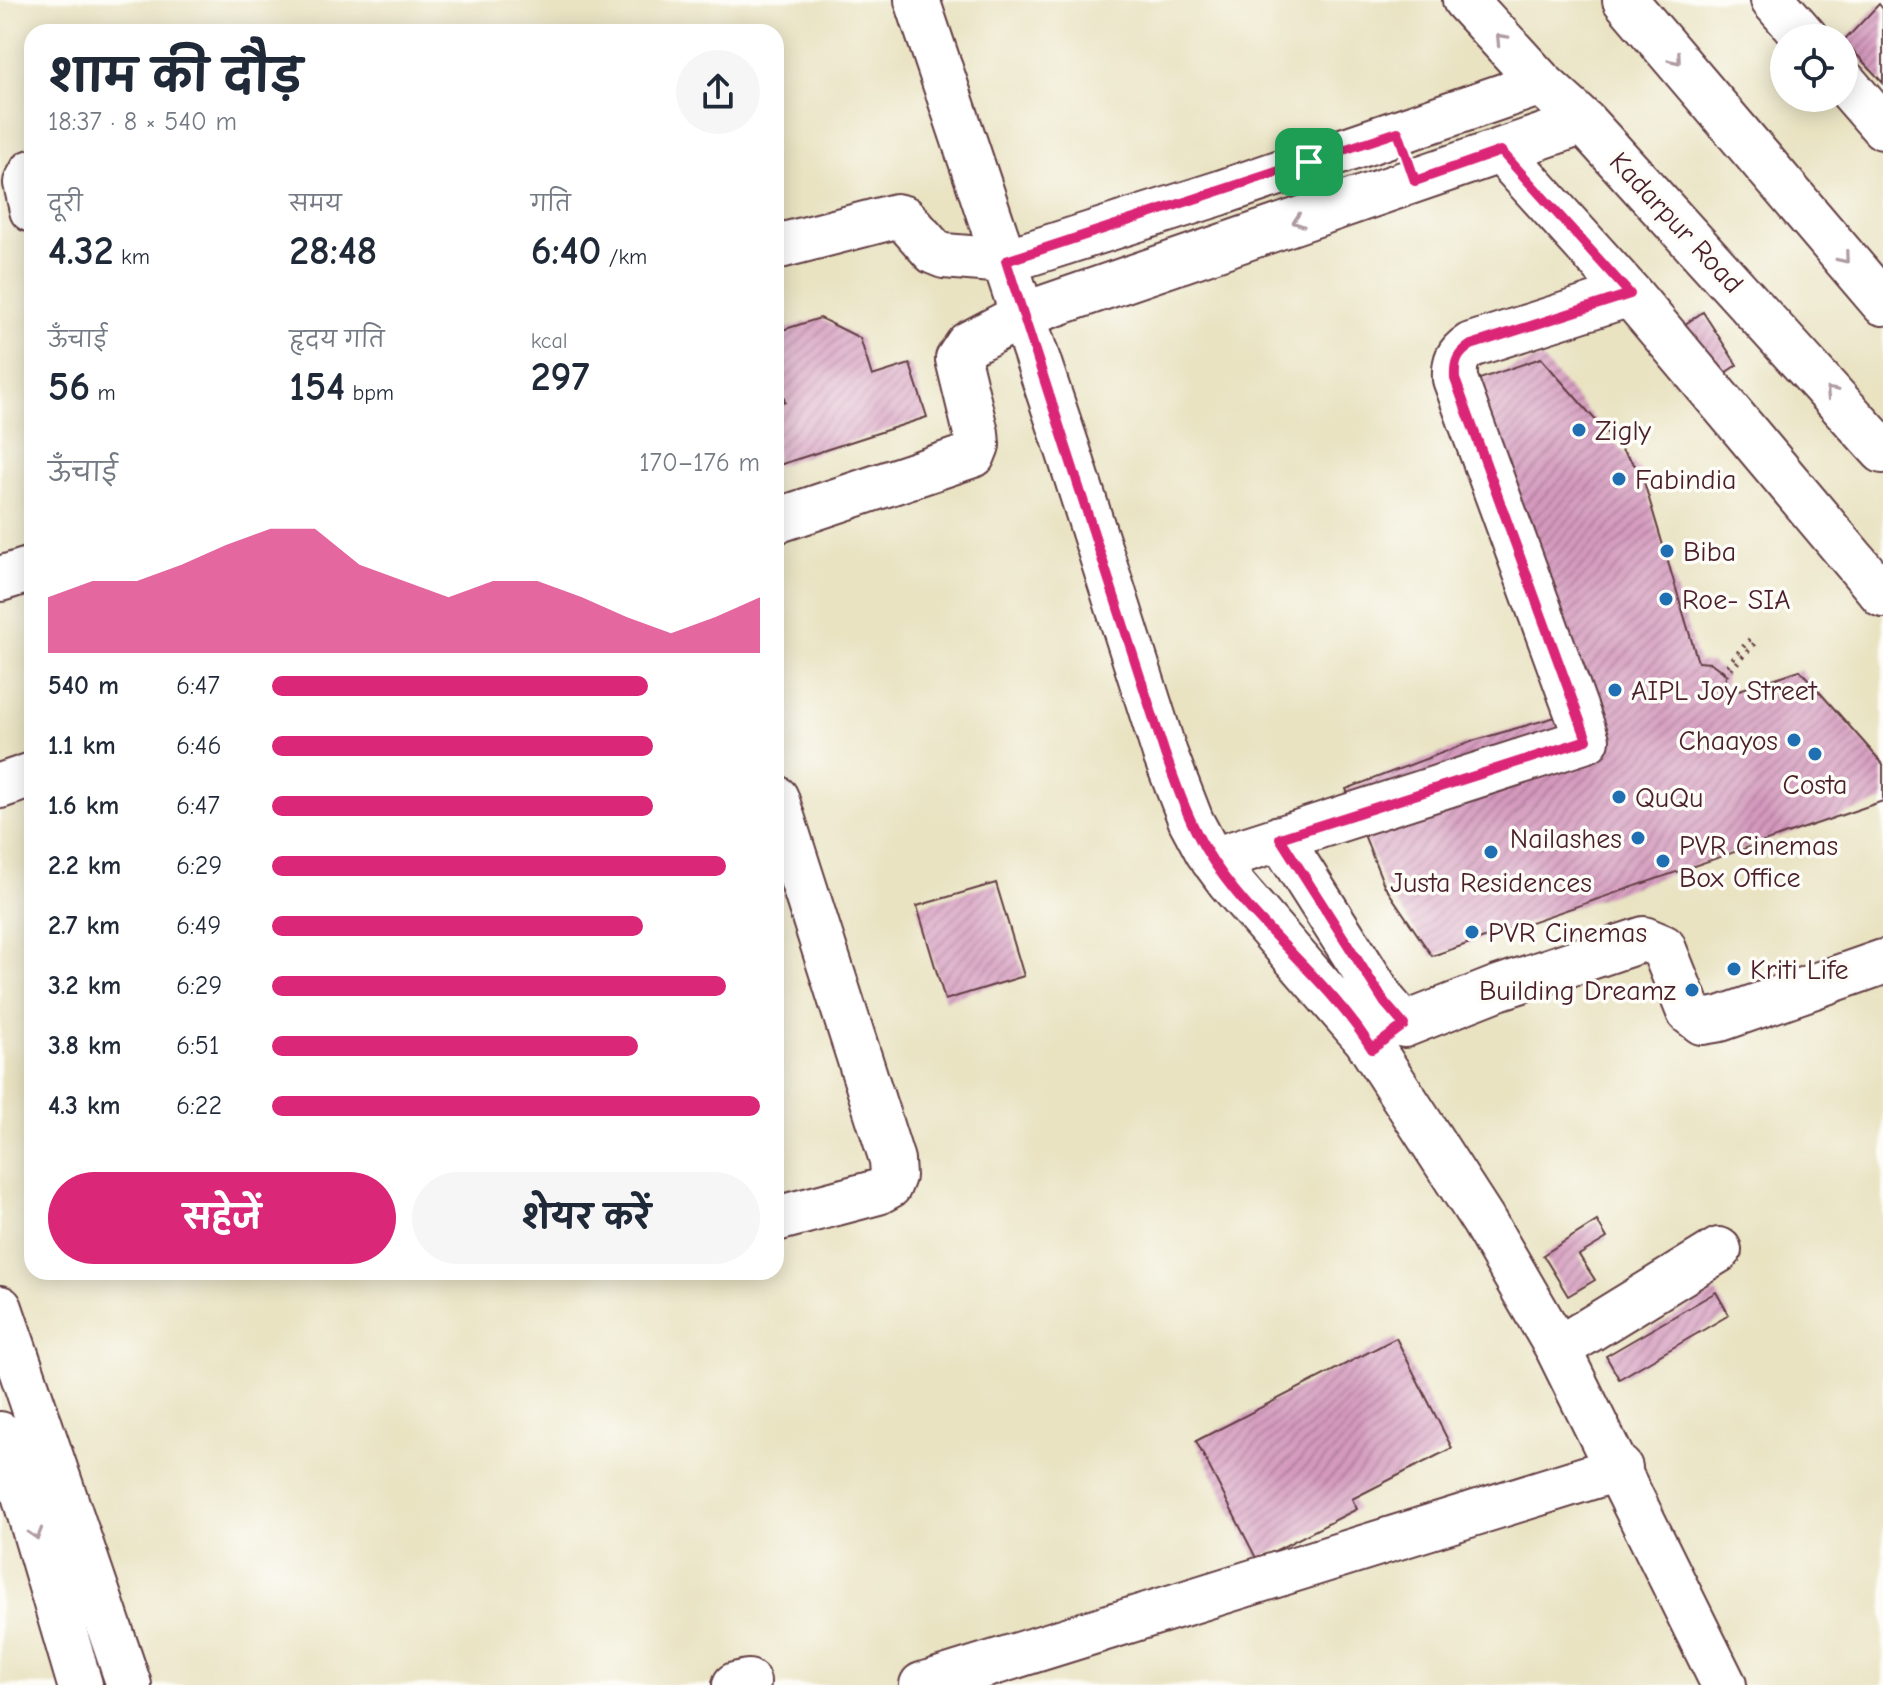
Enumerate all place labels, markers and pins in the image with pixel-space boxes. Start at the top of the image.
pin [1275,128,1343,196]
place label: Zigly [1595,415,1652,447]
marker: Zigly [1570,421,1588,439]
place label: Fabindia [1635,464,1736,496]
marker: Fabindia [1610,470,1628,488]
place label: Biba [1683,536,1736,568]
marker: Biba [1658,542,1676,560]
place label: Roe- SIA [1682,584,1791,616]
marker: Roe- SIA [1657,590,1675,608]
place label: AIPL Joy Street [1631,675,1818,707]
marker: AIPL Joy Street [1606,681,1624,699]
place label: Chaayos [1679,725,1778,757]
marker: Chaayos [1785,731,1803,749]
marker: Costa [1806,745,1824,763]
place label: Costa [1782,769,1848,801]
place label: QuQu [1635,782,1703,814]
marker: QuQu [1610,788,1628,806]
place label: Nailashes [1510,823,1622,855]
marker: Nailashes [1629,829,1647,847]
place label: PVR Cinemas Box Office [1679,830,1838,894]
marker: Justa Residences [1482,843,1500,861]
marker: PVR Cinemas Box Office [1654,852,1672,870]
place label: Justa Residences [1390,867,1592,899]
place label: PVR Cinemas [1488,917,1647,949]
marker: PVR Cinemas [1463,923,1481,941]
place label: Kriti Life [1750,954,1849,986]
marker: Kriti Life [1725,960,1743,978]
place label: Building Dreamz [1479,975,1676,1007]
marker: Building Dreamz [1683,981,1701,999]

